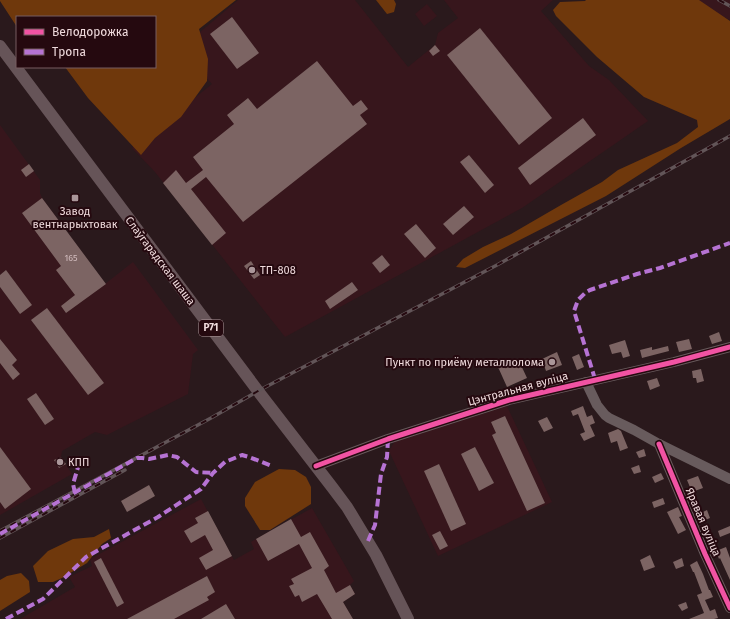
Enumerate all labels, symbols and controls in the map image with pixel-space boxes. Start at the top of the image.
legend [16,16,156,68]
text: Велодорожка [52,25,128,39]
text: Тропа [52,45,86,59]
marker: Завод вентнарыхтовак [70,193,80,203]
place label: Завод вентнарыхтовак [33,205,118,231]
street label: Слаўгарадская шаша [122,214,198,308]
house number: 165 [64,253,78,263]
place label: ТП-808 [260,264,296,277]
marker: ТП-808 [247,265,257,275]
road number: Р71 [199,320,223,336]
place label: Пункт по приёму металлолома [385,356,544,369]
marker: Пункт по приёму металлолома [547,357,557,367]
street label: Цэнтральная вуліца [466,369,570,409]
place label: КПП [68,456,89,469]
marker: КПП [55,457,65,467]
street label: Яравая вуліца [683,486,723,558]

